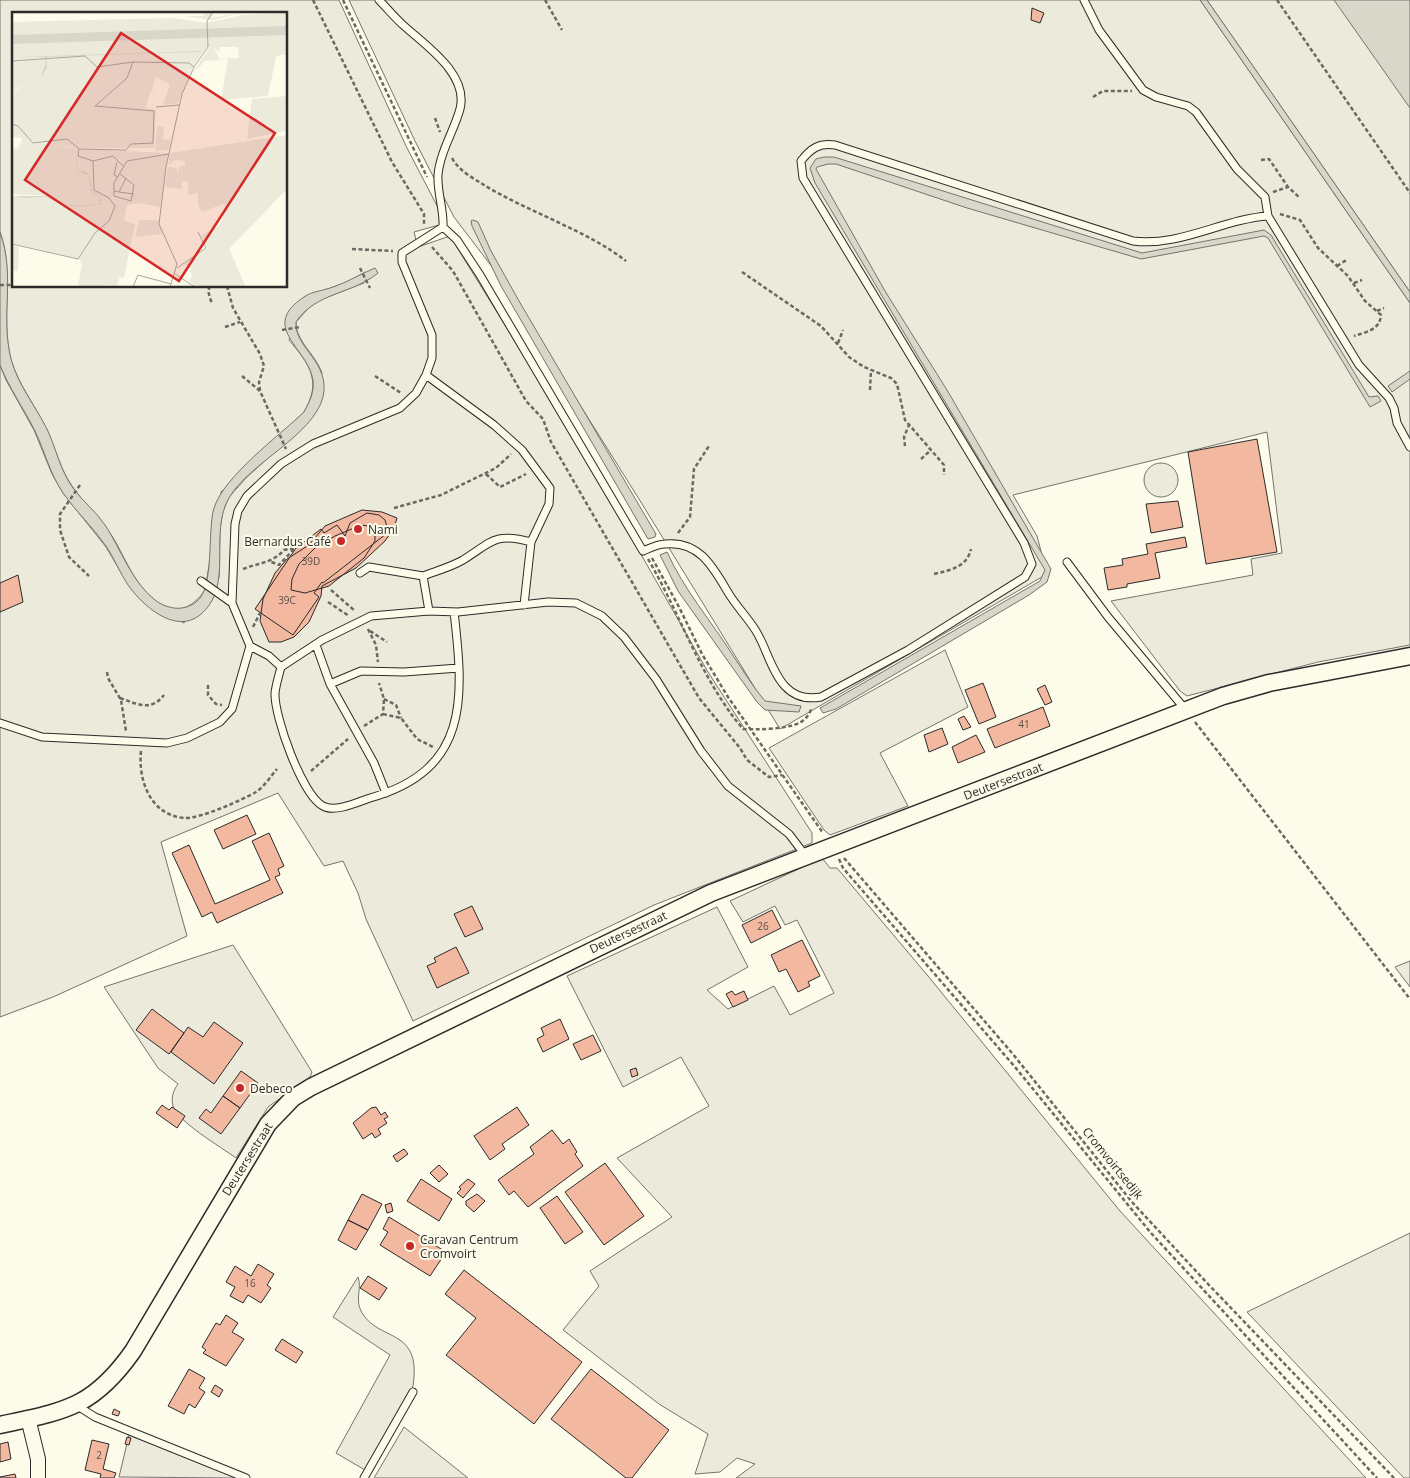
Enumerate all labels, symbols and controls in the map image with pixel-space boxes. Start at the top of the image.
inset map [12,12,288,288]
place label: Nami [368,521,398,538]
marker: Nami [352,523,364,535]
place label: Bernardus Café [244,533,331,550]
marker: Bernardus Café [335,535,347,547]
house number: 39D [302,554,320,568]
house number: 39C [278,593,296,607]
house number: 41 [1018,717,1030,731]
street label: Deutersestraat [961,758,1045,804]
street label: Deutersestraat [586,907,670,957]
house number: 26 [757,919,769,933]
place label: Debeco [250,1080,293,1097]
marker: Debeco [234,1082,246,1094]
street label: Deutersestraat [218,1119,276,1199]
street label: Cromvoirtsedijk [1079,1123,1148,1203]
place label: Caravan Centrum Cromvoirt [420,1231,518,1262]
marker: Caravan Centrum Cromvoirt [404,1240,416,1252]
house number: 16 [244,1276,256,1290]
house number: 2 [96,1448,102,1462]

